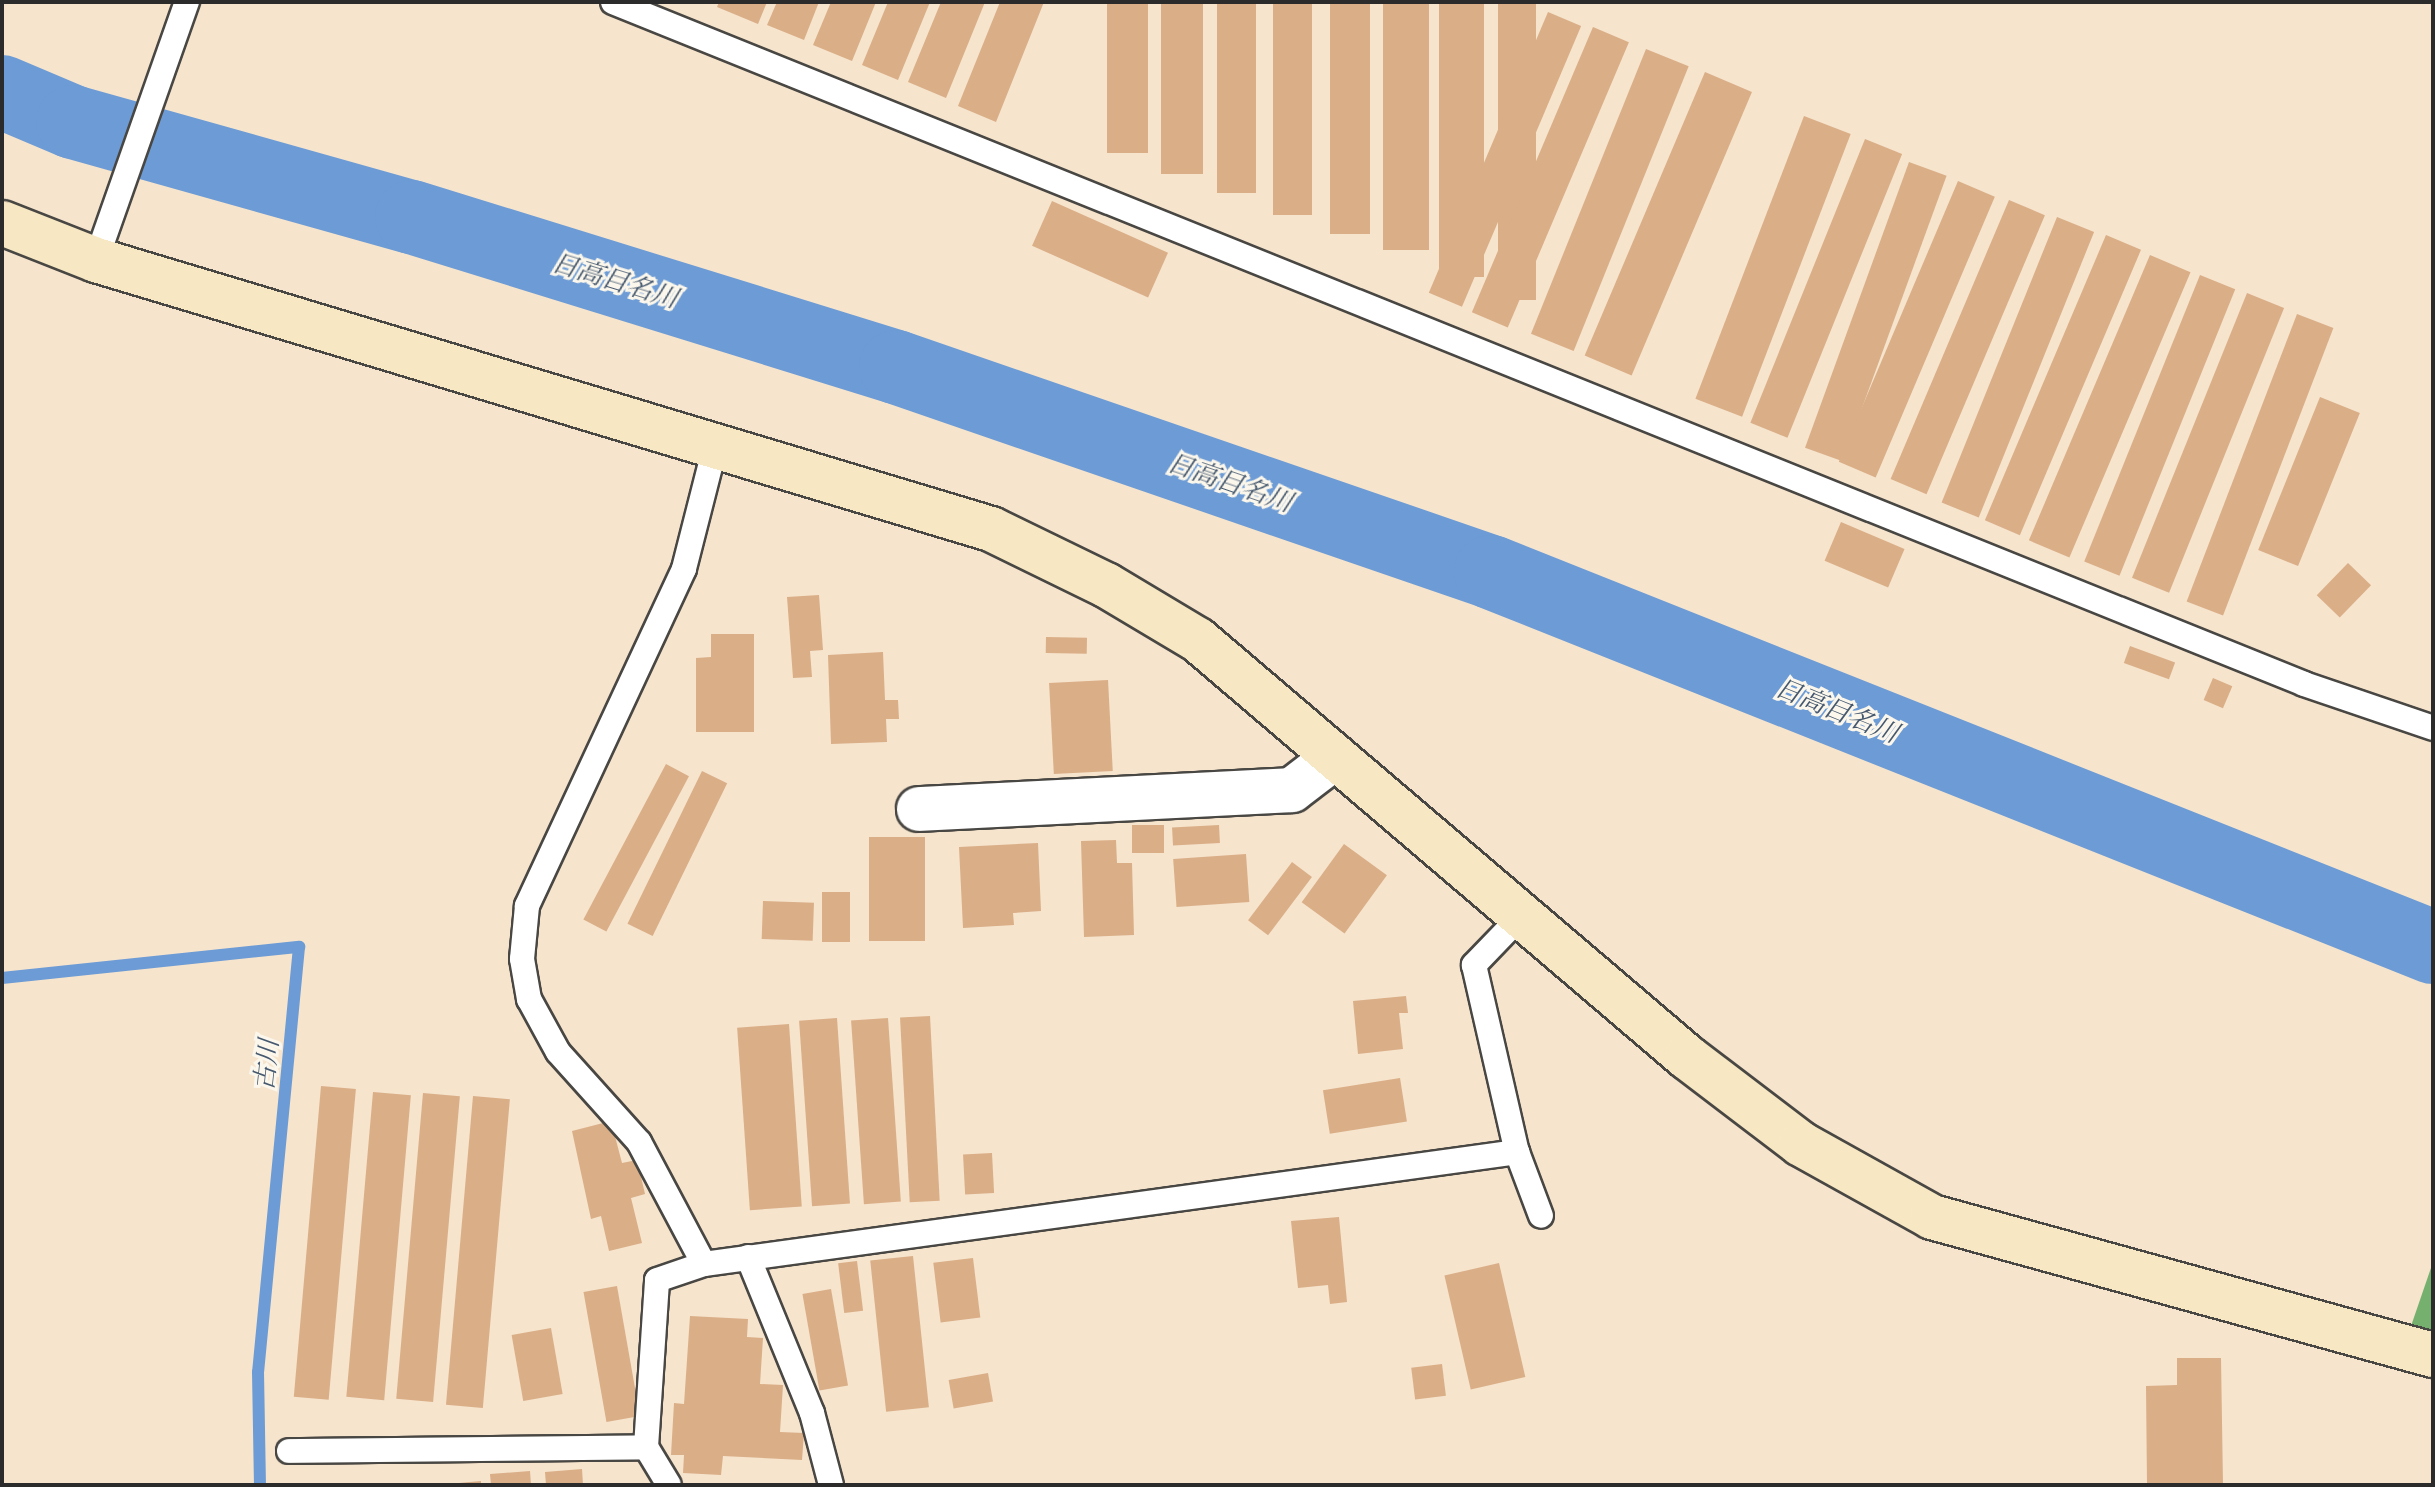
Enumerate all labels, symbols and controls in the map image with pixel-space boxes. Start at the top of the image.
water label: 日高目名川 [548,246,682,314]
water label: 日高目名川 [1163,446,1297,518]
water label: 日高目名川 [1771,671,1903,749]
water label: 古川 [248,1038,284,1092]

